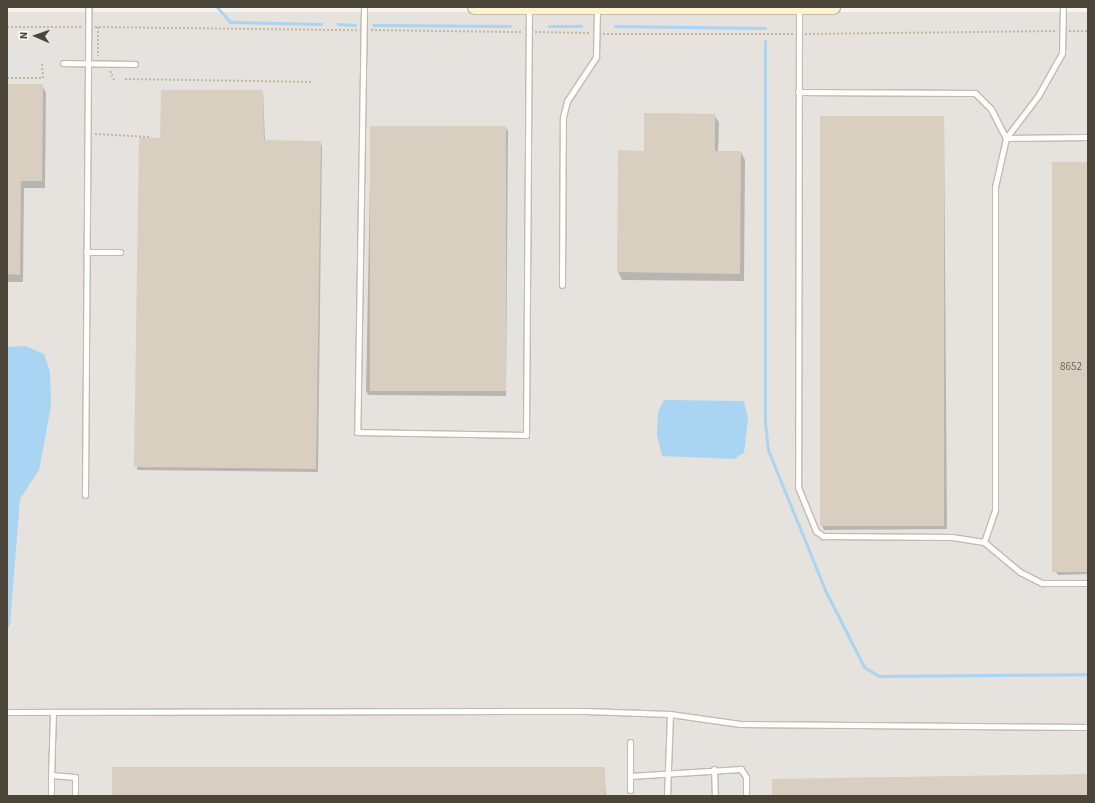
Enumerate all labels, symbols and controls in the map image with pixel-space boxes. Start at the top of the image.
north arrow [16,16,56,56]
text: N [16,32,31,39]
house number: 8652 [1060,360,1082,374]

